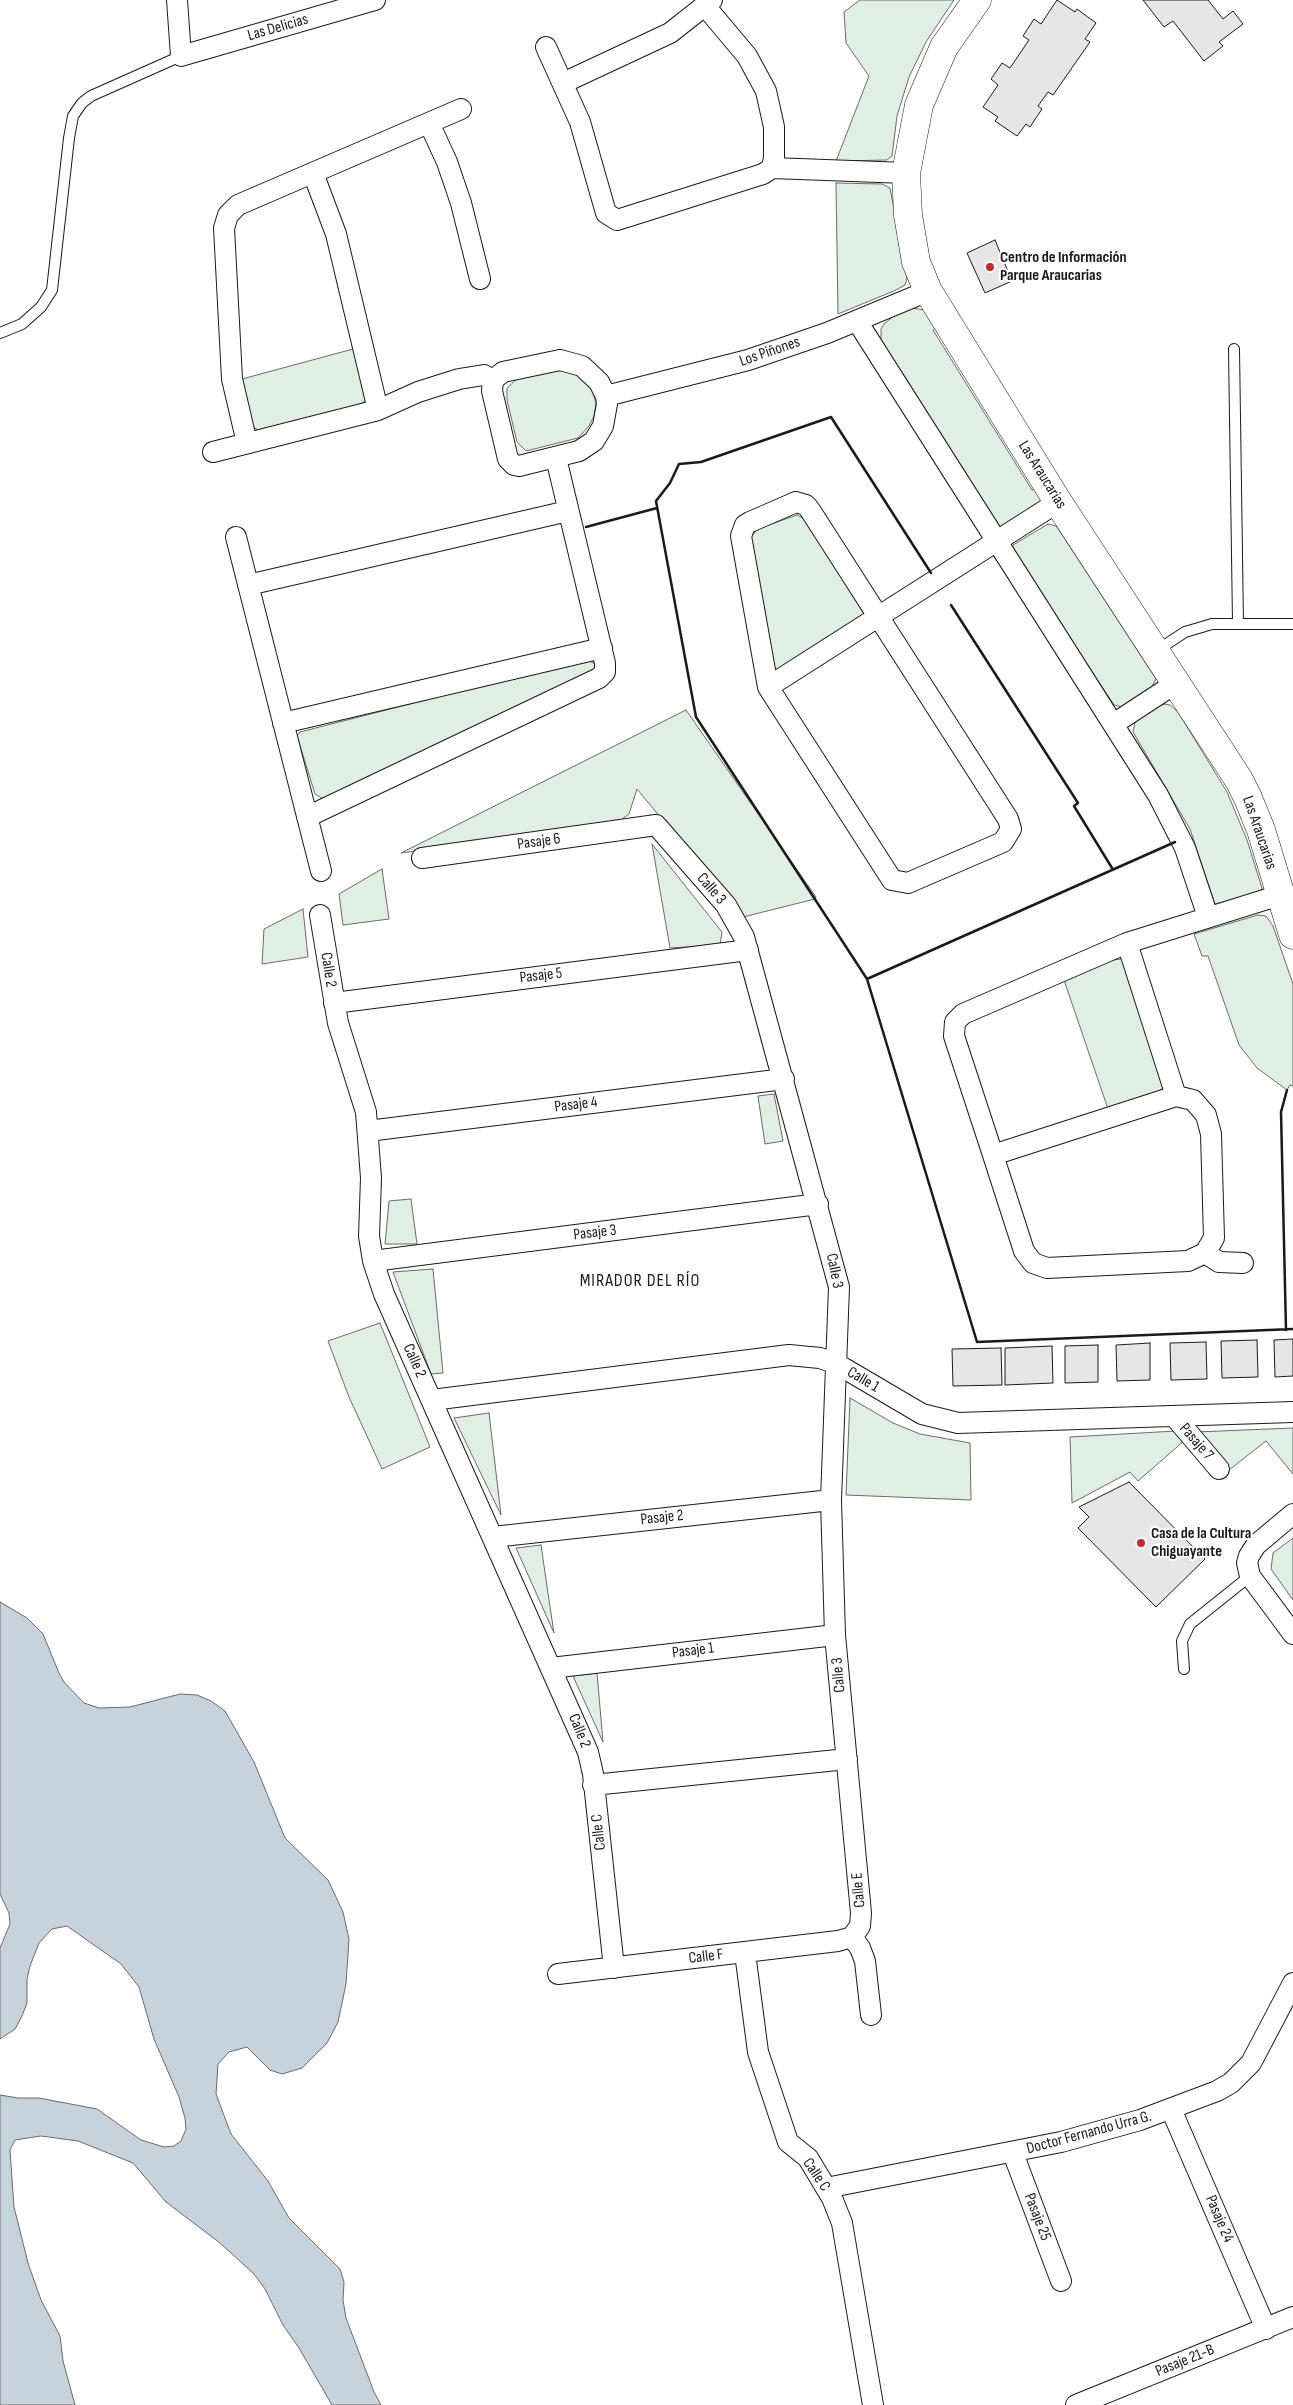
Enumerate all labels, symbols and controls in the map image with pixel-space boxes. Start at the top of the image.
street label: Las Delicias [245,10,311,46]
place label: Centro de Información Parque Araucarias [1000,248,1127,286]
marker: Centro de Información Parque Araucarias [984,261,996,273]
street label: Los Piñones [737,333,803,371]
street label: Las Araucarias [1014,437,1070,513]
street label: Las Araucarias [1237,794,1281,872]
street label: Pasaje 6 [516,829,562,855]
street label: Calle 3 [692,869,730,909]
street label: Calle 2 [316,951,340,989]
street label: Pasaje 5 [519,964,563,988]
street label: Pasaje 4 [553,1093,599,1117]
street label: Pasaje 3 [572,1221,618,1245]
street label: Calle 3 [821,1252,847,1290]
district label: MIRADOR DEL RÍO [578,1270,702,1292]
street label: Calle 2 [398,1341,430,1381]
street label: Calle 1 [843,1363,883,1397]
street label: Pasaje 7 [1175,1420,1217,1464]
street label: Pasaje 2 [640,1506,684,1530]
place label: Casa de la Cultura Chiguayante [1151,1524,1251,1562]
marker: Casa de la Cultura Chiguayante [1135,1537,1147,1549]
street label: Pasaje 1 [671,1639,715,1663]
street label: Calle 3 [828,1657,850,1693]
street label: Calle 2 [564,1711,594,1751]
street label: Calle C [588,1813,610,1851]
street label: Calle E [848,1872,870,1908]
street label: Calle F [688,1945,724,1969]
street label: Doctor Fernando Urra G. [1024,2107,1154,2159]
street label: Calle C [798,2155,834,2195]
street label: Pasaje 25 [1019,2191,1055,2243]
street label: Pasaje 24 [1200,2192,1238,2246]
street label: Pasaje 21-B [1153,2341,1217,2381]

